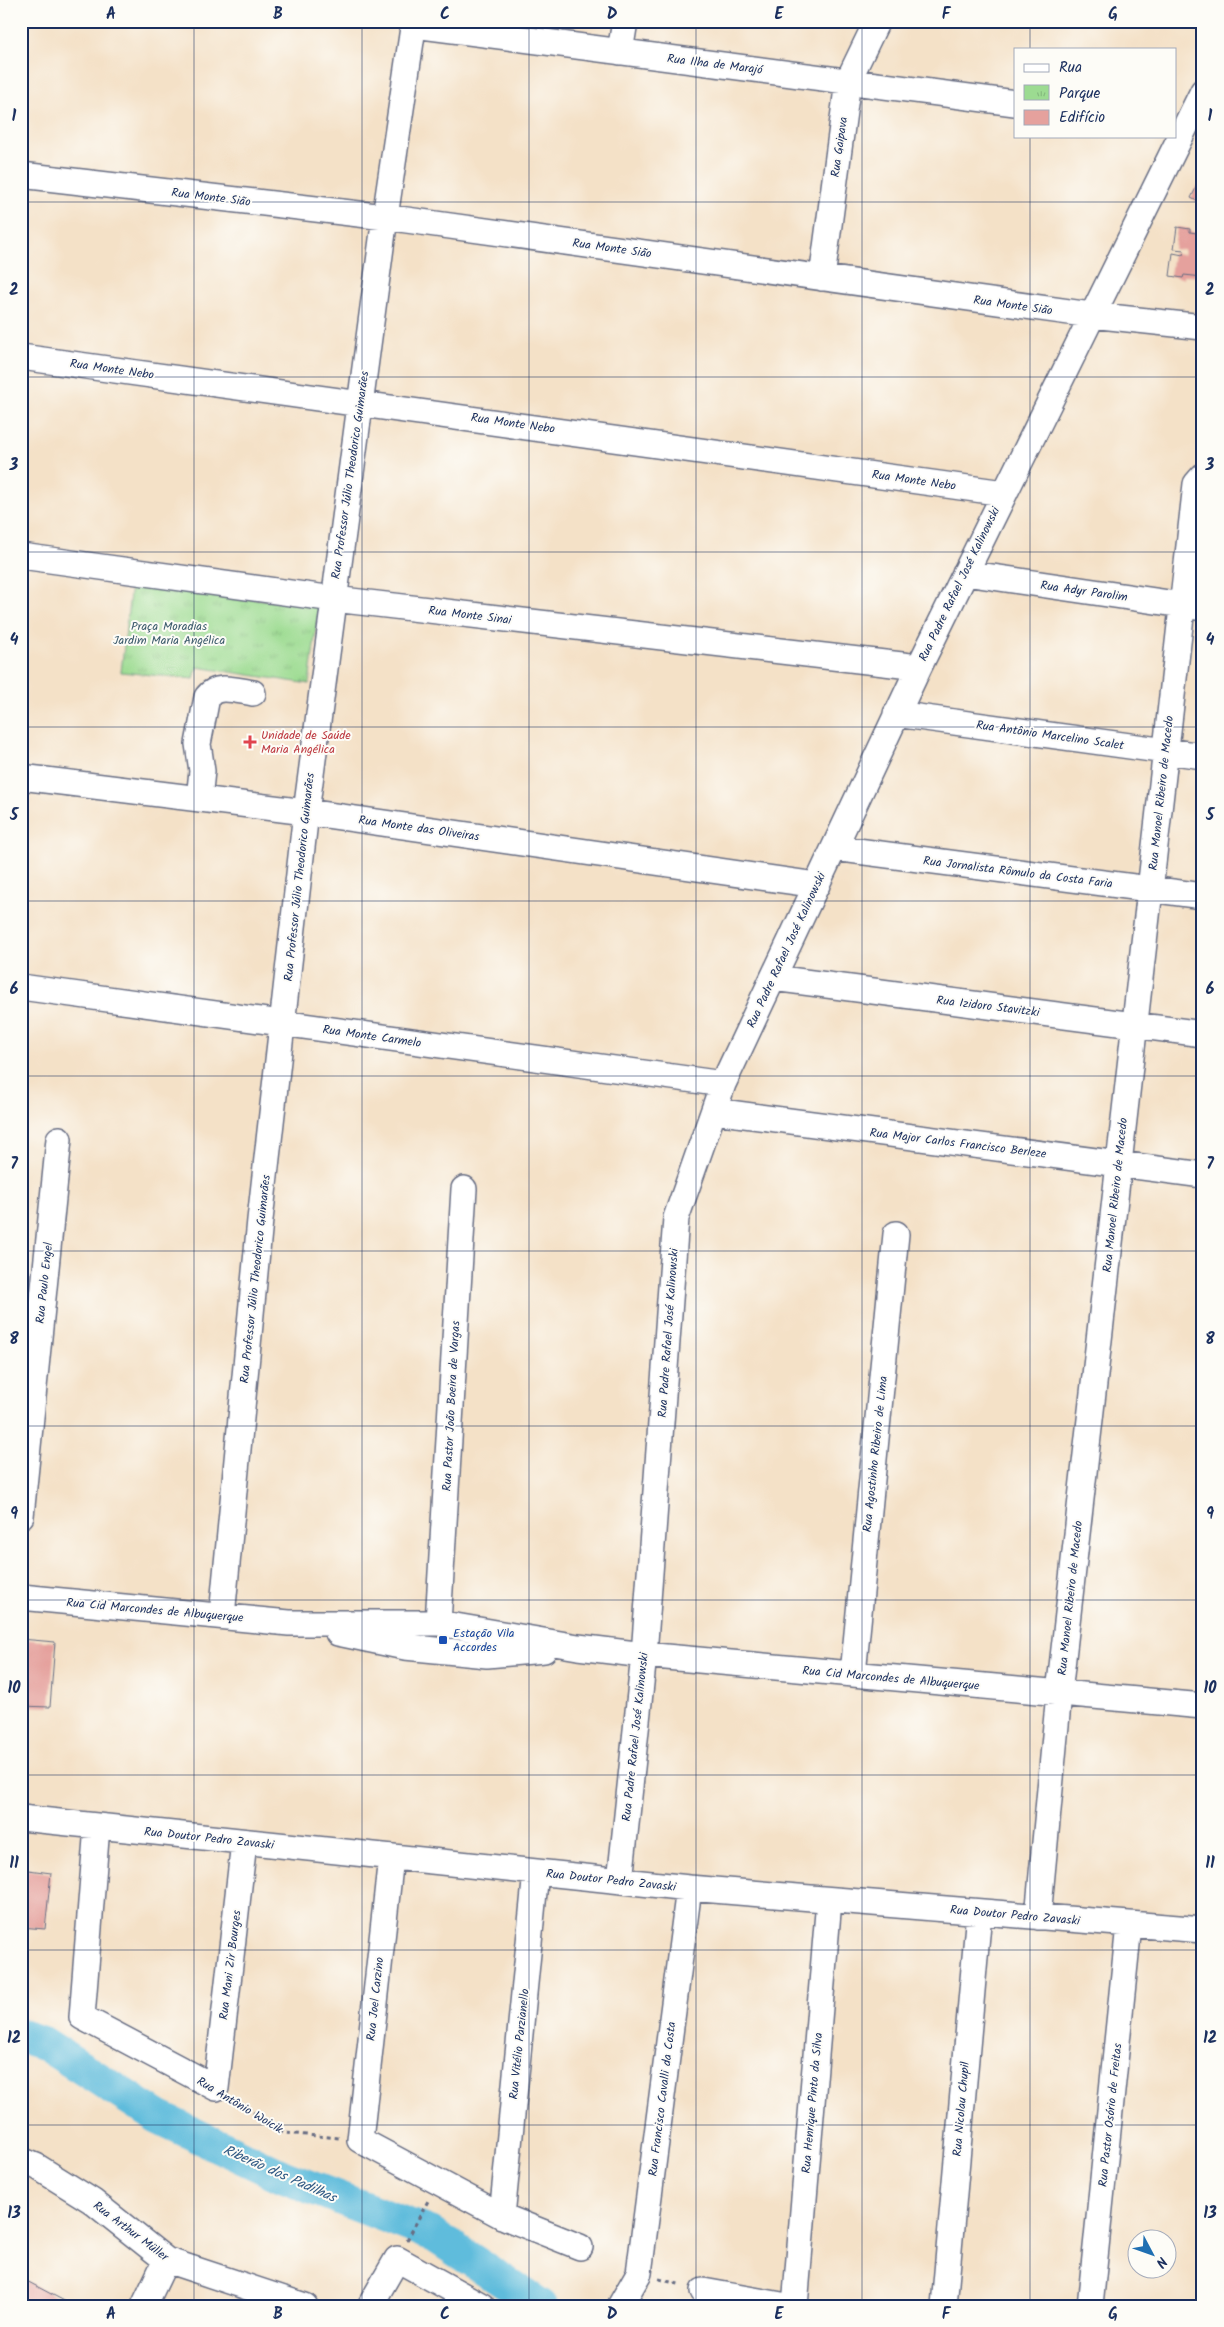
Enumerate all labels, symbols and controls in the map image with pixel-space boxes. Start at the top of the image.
text: A [106,2,116,27]
text: B [273,2,283,27]
text: C [440,2,450,27]
text: D [607,2,618,27]
text: E [775,2,785,27]
text: F [942,2,952,27]
text: G [1108,2,1118,27]
legend [1014,48,1176,138]
street label: Rua Ilha de Marajó [666,49,764,80]
text: Rua [1059,56,1082,80]
text: Parque [1059,82,1100,106]
text: 1 [12,104,17,129]
text: 1 [1208,104,1213,129]
text: Edifício [1059,106,1105,130]
street label: Rua Gaipava [826,115,853,179]
street label: Rua Monte Sião [170,183,252,212]
street label: Rua Monte Sião [571,234,653,263]
text: 2 [9,278,19,303]
text: 2 [1205,278,1215,303]
street label: Rua Monte Sião [972,291,1054,320]
street label: Rua Monte Nebo [69,354,155,385]
street label: Rua Professor Júlio Theodorico Guimarães [326,370,374,580]
street label: Rua Monte Nebo [470,408,556,439]
text: 3 [9,453,19,478]
text: 3 [1205,453,1215,478]
street label: Rua Monte Nebo [871,465,957,496]
street label: Rua Padre Rafael José Kalinowski [914,503,1006,665]
street label: Rua Adyr Parolim [1039,576,1129,607]
street label: Rua Monte Sinai [427,601,514,630]
park label: Praça Moradias Jardim Maria Angélica [113,617,225,650]
text: 4 [10,628,19,653]
text: 4 [1206,628,1215,653]
street label: Rua Manoel Ribeiro de Macedo [1144,715,1179,871]
street label: Rua Antônio Marcelino Scalet [975,716,1125,755]
place label: Unidade de Saúde Maria Angélica [261,726,351,759]
marker: Unidade de Saúde Maria Angélica [243,735,257,749]
street label: Rua Professor Júlio Theodorico Guimarães [279,772,320,982]
text: 5 [9,803,20,828]
text: 5 [1205,803,1216,828]
street label: Rua Monte das Oliveiras [357,811,481,846]
street label: Rua Jornalista Rômulo da Costa Faria [922,851,1114,894]
street label: Rua Padre Rafael José Kalinowski [742,868,831,1031]
text: 6 [10,977,19,1002]
text: 6 [1206,977,1215,1002]
street label: Rua Izidoro Stavitzki [935,991,1042,1022]
street label: Rua Monte Carmelo [321,1020,423,1053]
street label: Rua Manoel Ribeiro de Macedo [1098,1117,1133,1273]
street label: Rua Major Carlos Francisco Berleze [868,1123,1048,1164]
text: 7 [10,1152,18,1177]
text: 7 [1206,1152,1214,1177]
street label: Rua Professor Júlio Theodorico Guimarães [235,1174,276,1384]
street label: Rua Paulo Engel [31,1241,58,1325]
street label: Rua Padre Rafael José Kalinowski [653,1247,684,1418]
street label: Rua Pastor João Boeira de Vargas [438,1320,465,1492]
text: 8 [9,1327,19,1352]
text: 8 [1205,1327,1215,1352]
street label: Rua Agostinho Ribeiro de Lima [858,1375,893,1533]
text: 9 [10,1502,18,1527]
text: 9 [1206,1502,1214,1527]
street label: Rua Manoel Ribeiro de Macedo [1053,1520,1088,1676]
street label: Rua Cid Marcondes de Albuquerque [66,1593,245,1628]
place label: Estação Vila Accordes [453,1624,515,1657]
marker: Estação Vila Accordes [437,1634,449,1646]
street label: Rua Padre Rafael José Kalinowski [617,1651,654,1822]
street label: Rua Cid Marcondes de Albuquerque [802,1661,981,1696]
text: 10 [7,1676,21,1701]
text: 10 [1203,1676,1217,1701]
street label: Rua Doutor Pedro Zavaski [143,1822,276,1855]
text: 11 [9,1851,19,1876]
text: 11 [1205,1851,1215,1876]
street label: Rua Doutor Pedro Zavaski [545,1864,678,1897]
street label: Rua Doutor Pedro Zavaski [949,1900,1082,1931]
street label: Rua Mani Zir Bourges [214,1909,247,2021]
street label: Rua Joel Carzino [362,1956,389,2042]
street label: Rua Vitélio Parzianello [504,1988,535,2100]
street label: Rua Francisco Cavalli da Costa [644,2020,681,2178]
text: 12 [7,2026,21,2051]
text: 12 [1203,2026,1217,2051]
street label: Rua Henrique Pinto da Silva [797,2031,828,2174]
street label: Rua Pastor Osório de Freitas [1094,2042,1127,2188]
street label: Rua Nicolau Chupil [948,2061,975,2157]
street label: Rua Antônio Woicik [193,2072,287,2139]
water label: Riberão dos Padilhas [220,2139,341,2209]
street label: Rua Arthur Müller [89,2197,173,2267]
text: 13 [7,2201,21,2226]
text: 13 [1203,2201,1217,2226]
north arrow [1126,2230,1176,2280]
text: N [1150,2251,1172,2273]
text: A [106,2302,116,2327]
text: B [273,2302,283,2327]
text: C [440,2302,450,2327]
text: D [607,2302,618,2327]
text: E [775,2302,785,2327]
text: F [942,2302,952,2327]
text: G [1108,2302,1118,2327]

